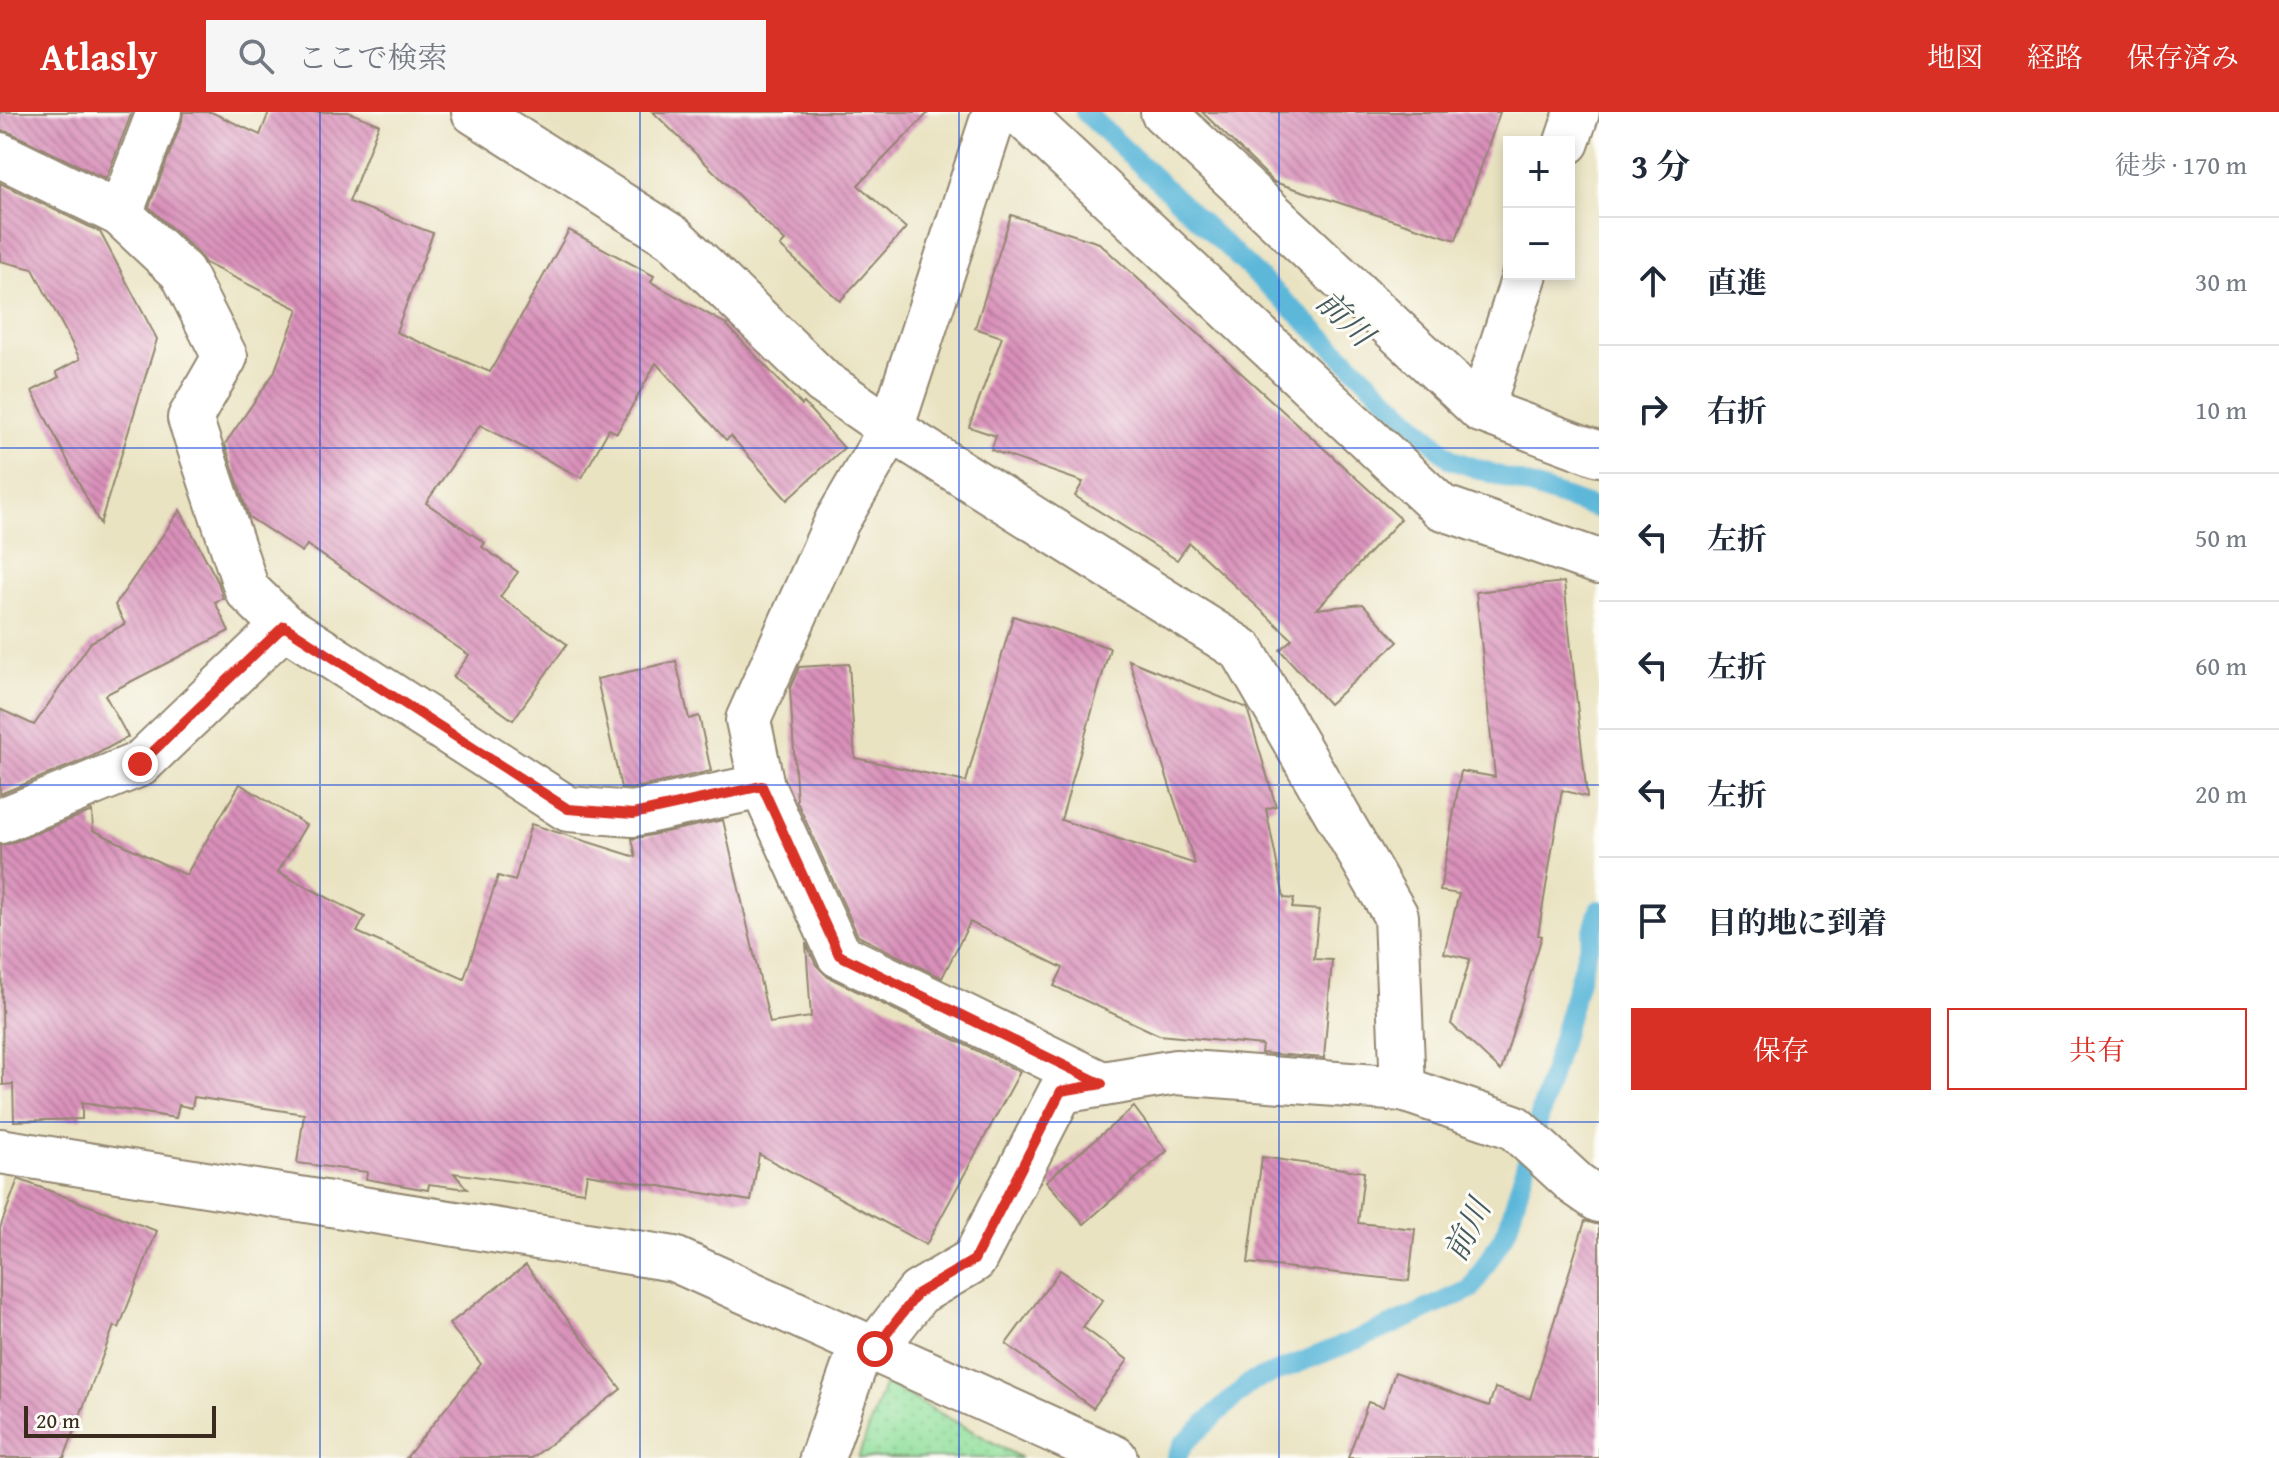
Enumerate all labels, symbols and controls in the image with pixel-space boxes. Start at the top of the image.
search box [206,20,766,92]
text: Atlasly [40,28,158,84]
icon: search [234,34,278,78]
text: ここで検索 [298,35,448,79]
text: 地図 [1927,36,1983,77]
text: 経路 [2027,36,2083,77]
text: 保存済み [2127,36,2239,77]
map controls [1503,136,1575,280]
button: + [1503,136,1575,208]
text: 3 分 [1631,141,1690,190]
text: 徒歩 · 170 m [2115,145,2247,184]
button: − [1503,208,1575,280]
icon: ahead [1631,259,1675,303]
text: 直進 [1707,260,1767,304]
text: 30 m [2195,262,2247,301]
water label: 前川 [1306,279,1387,359]
icon: right [1631,387,1675,431]
text: 右折 [1707,388,1767,432]
text: 10 m [2195,390,2247,429]
icon: left [1631,515,1675,559]
text: 左折 [1707,516,1767,560]
text: 50 m [2195,518,2247,557]
icon: left [1631,643,1675,687]
text: 左折 [1707,644,1767,688]
text: 60 m [2195,646,2247,685]
route end [122,746,158,782]
icon: left [1631,771,1675,815]
text: 左折 [1707,772,1767,816]
text: 20 m [2195,774,2247,813]
icon: arrive [1631,899,1675,943]
text: 目的地に到着 [1707,900,1887,944]
button: 保存 [1631,1008,1931,1090]
button: 共有 [1947,1008,2247,1090]
water label: 前川 [1431,1188,1503,1269]
route start [857,1331,893,1367]
scale bar [24,1402,216,1438]
text: 20 m [36,1404,80,1436]

